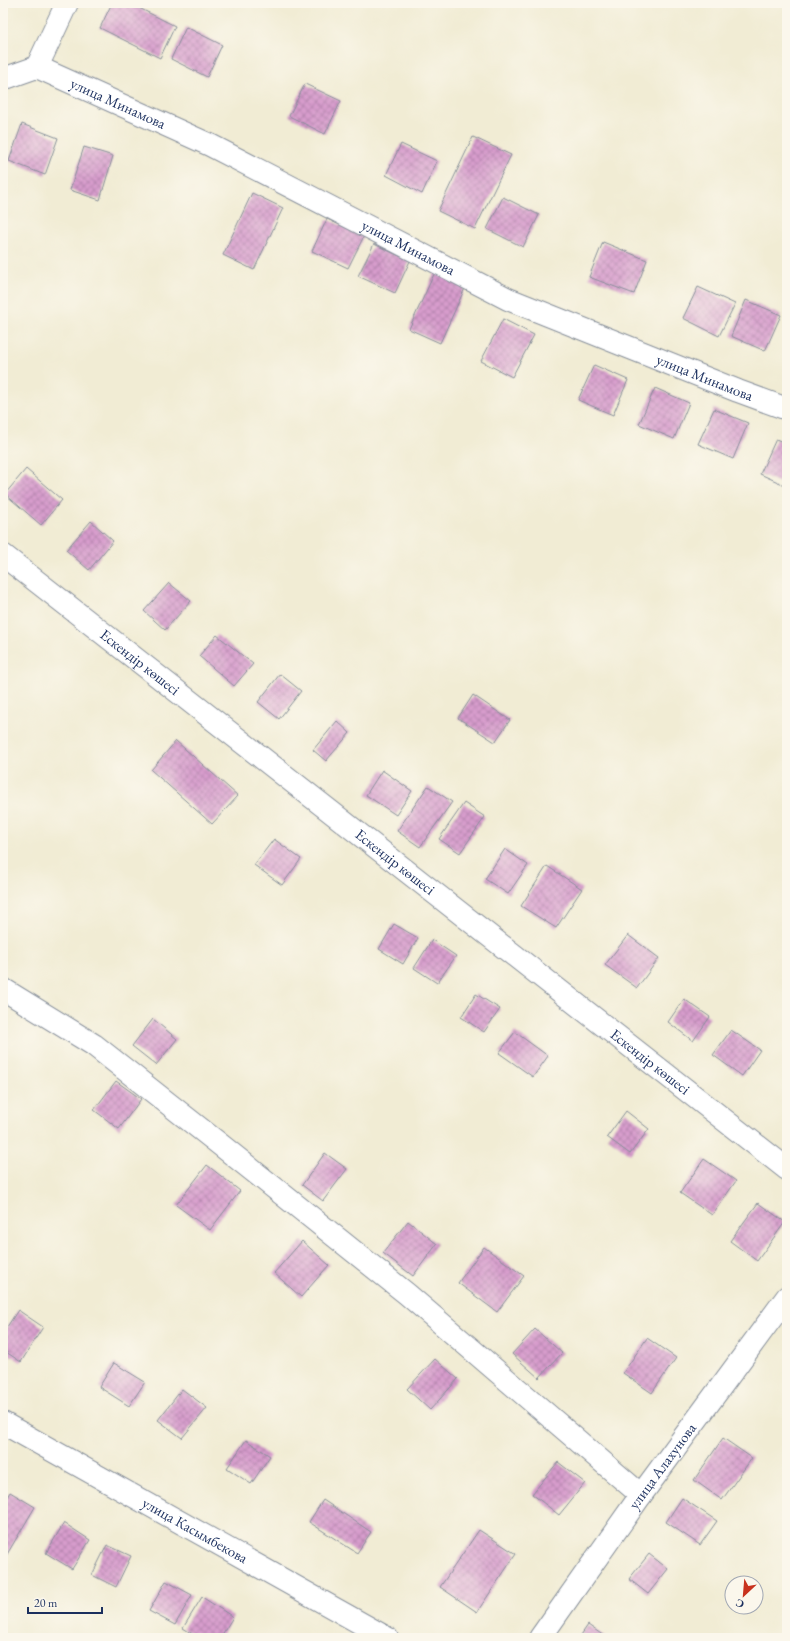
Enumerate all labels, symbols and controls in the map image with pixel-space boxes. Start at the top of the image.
street label: улица Минамова [68,73,169,133]
street label: улица Минамова [359,215,458,279]
street label: улица Минамова [654,349,756,405]
street label: Ескендір көшесі [97,625,184,699]
street label: Ескендір көшесі [352,825,439,899]
street label: Ескендір көшесі [607,1024,694,1099]
street label: улица Алахунова [624,1419,700,1513]
street label: улица Касымбекова [139,1493,251,1567]
north arrow [724,1575,764,1615]
scale bar [28,1589,102,1615]
text: 20 m [34,1595,58,1611]
text: С [733,1596,746,1612]

